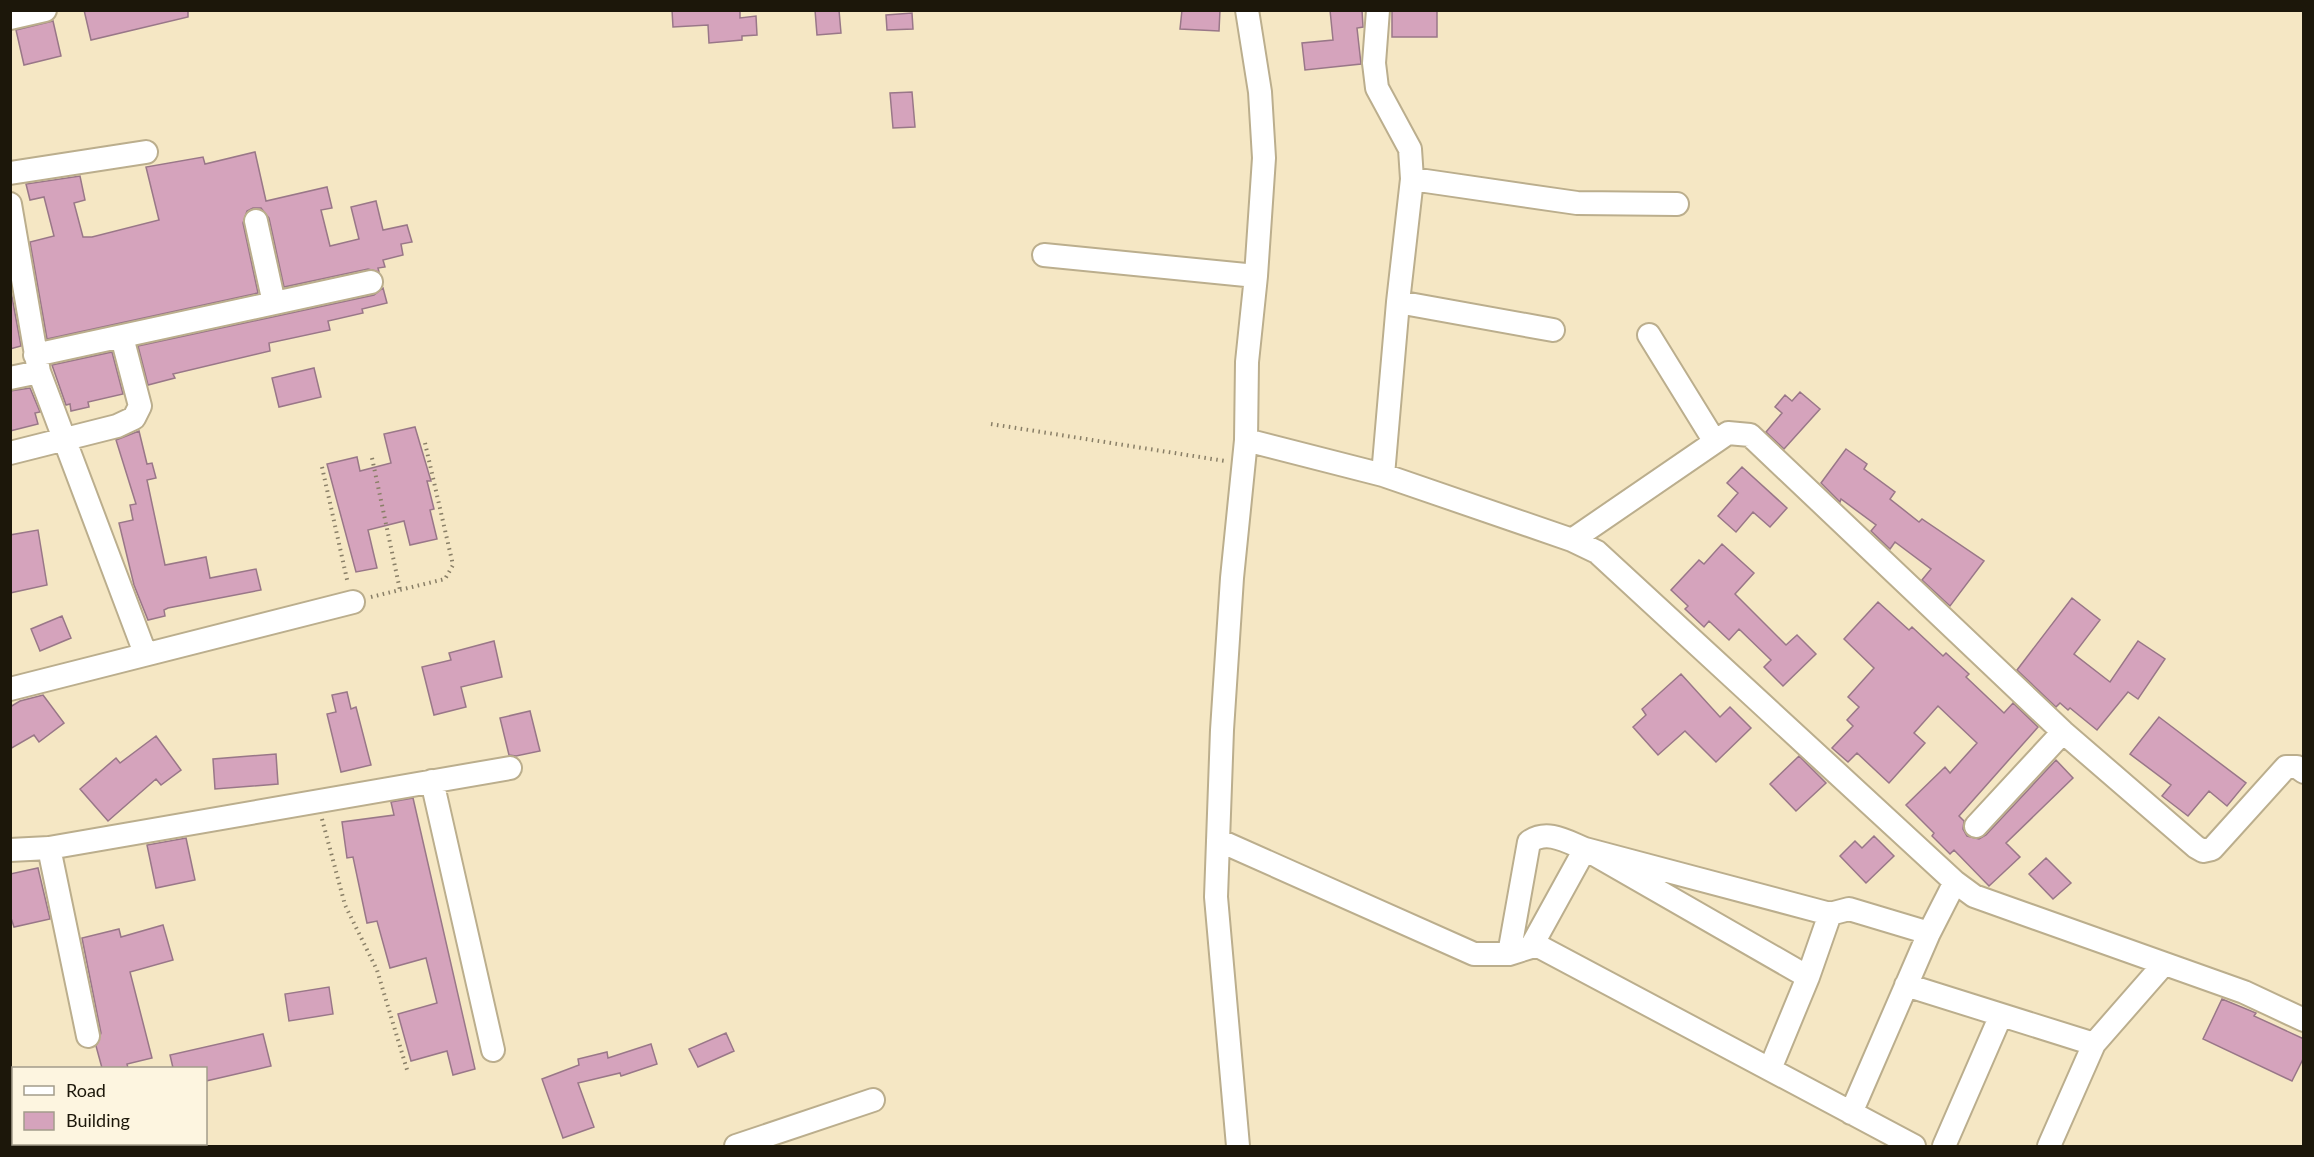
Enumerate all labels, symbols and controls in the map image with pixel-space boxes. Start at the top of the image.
legend [12,1067,207,1145]
text: Road [66,1079,106,1101]
text: Building [66,1109,130,1131]

